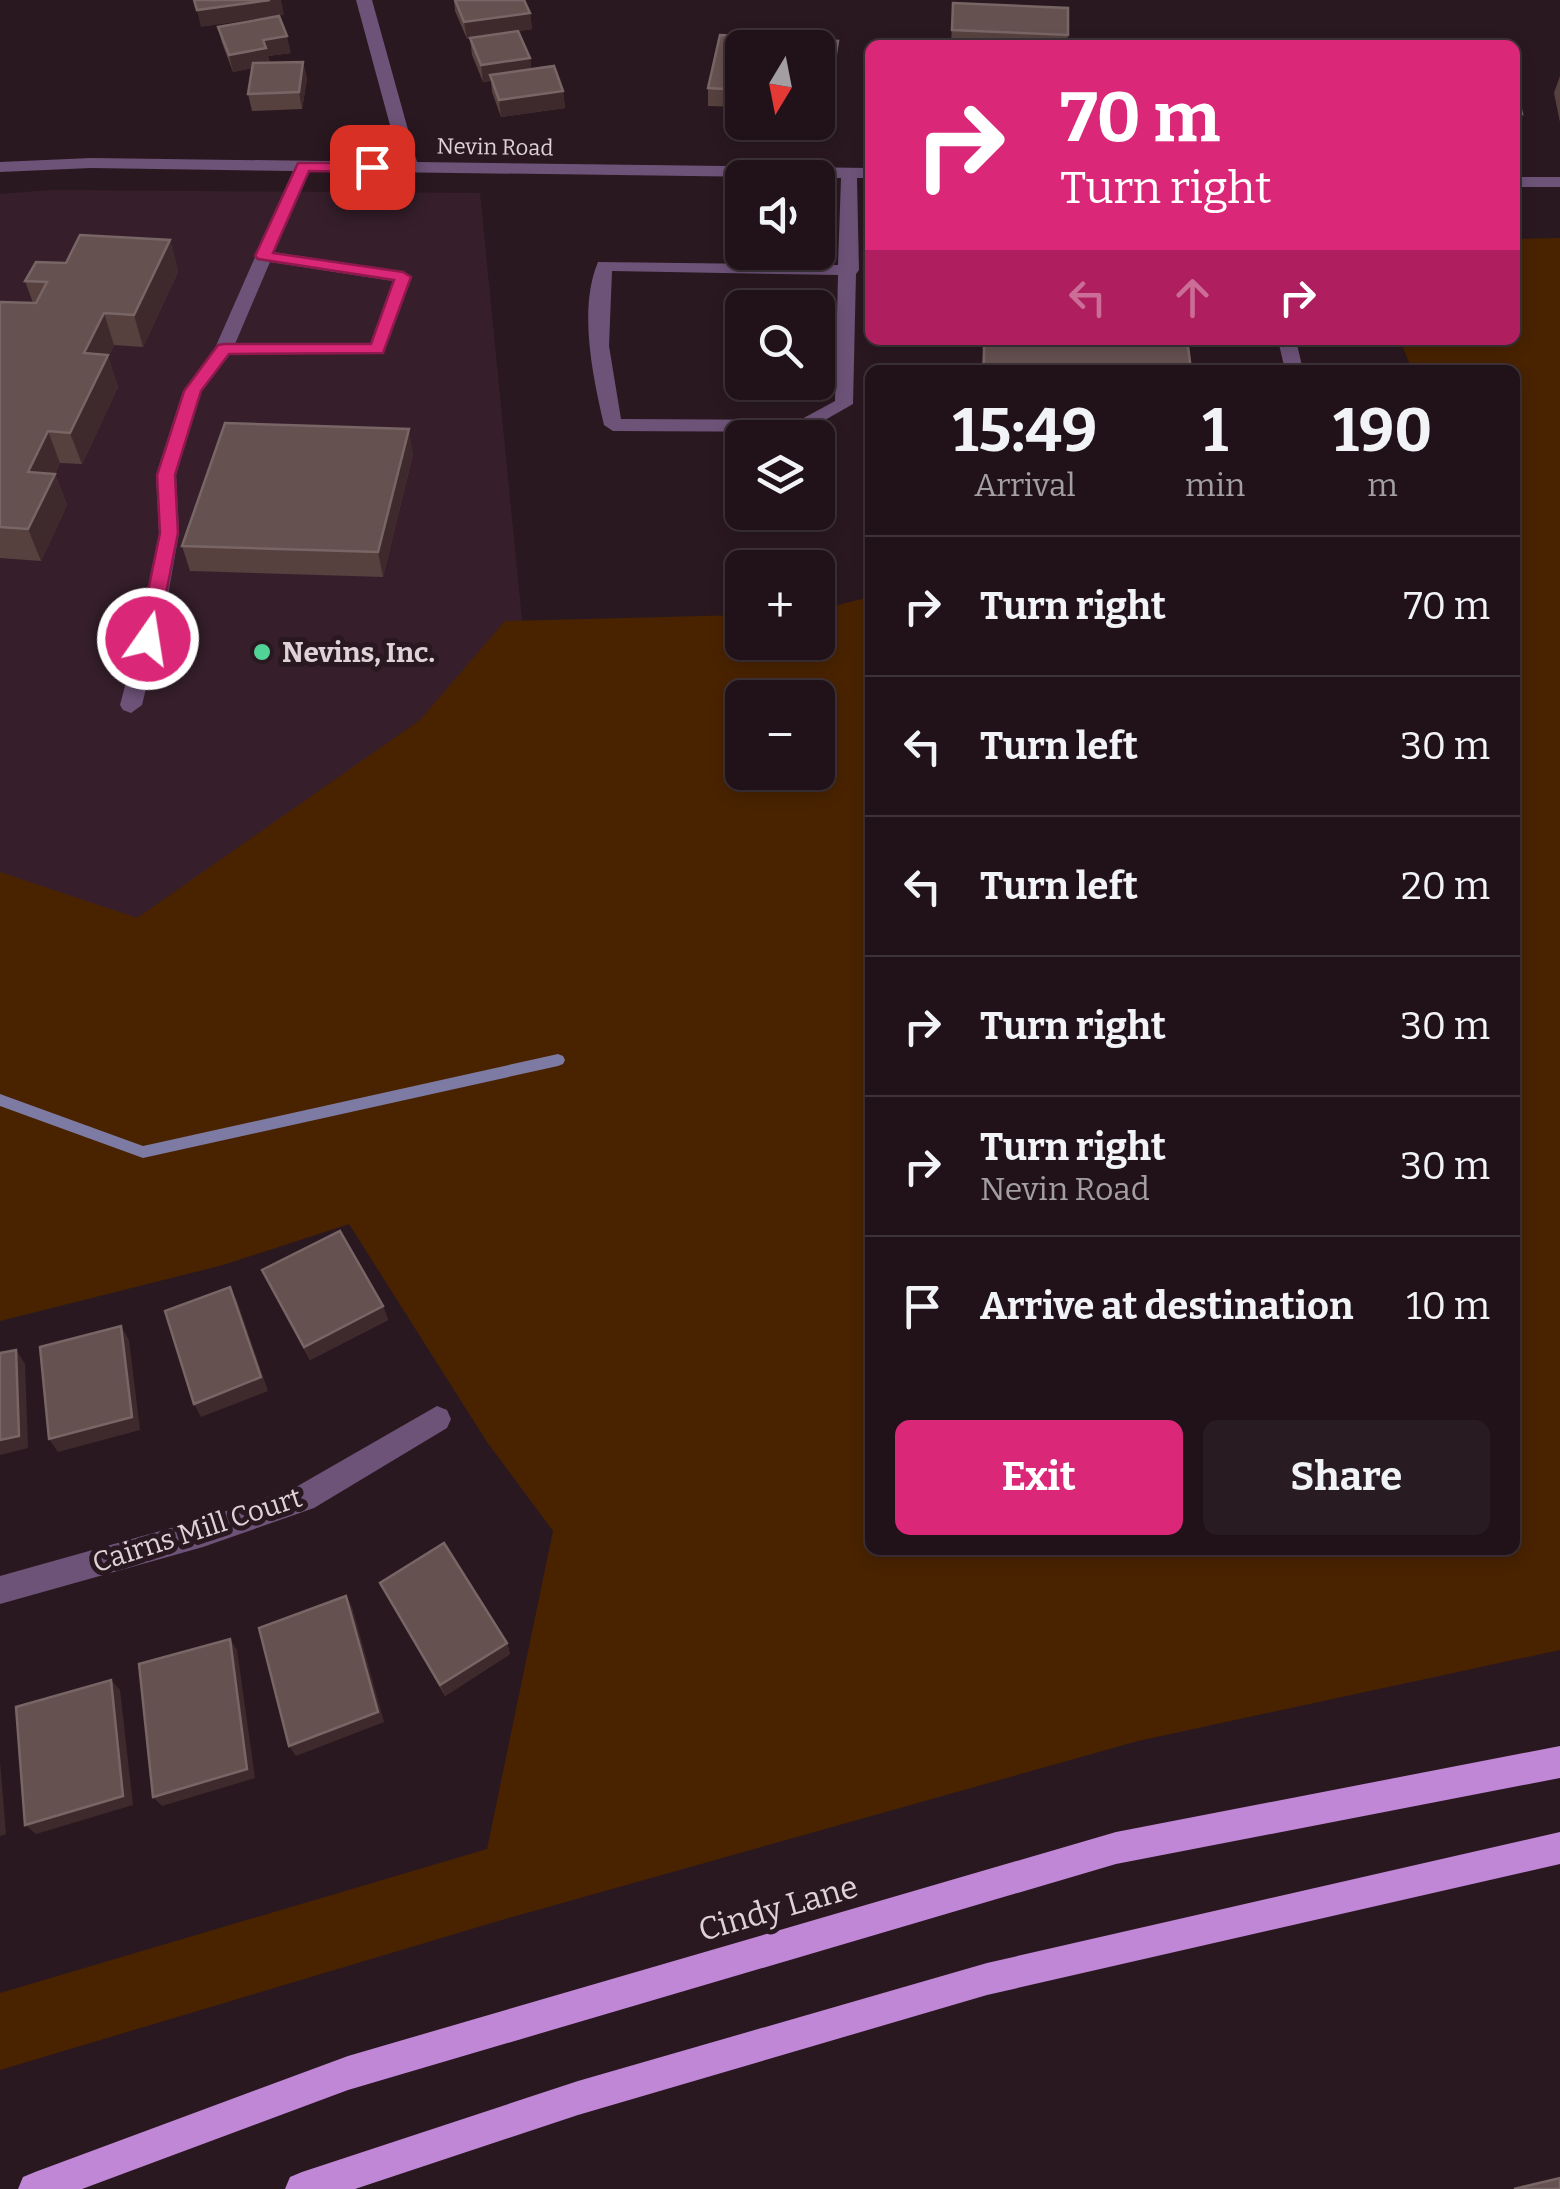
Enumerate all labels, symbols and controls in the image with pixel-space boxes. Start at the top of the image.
north arrow [725,30,835,140]
map controls [725,30,835,790]
text: 70 m [1060,76,1220,160]
icon: right [895,80,1025,210]
pin [330,125,415,210]
street label: Nevin Road [436,132,554,162]
icon: arrive [345,140,400,195]
button: sound [725,160,835,270]
text: Turn right [1060,161,1272,215]
icon: left [1060,270,1115,325]
icon: ahead [1165,270,1220,325]
icon: right [1270,270,1325,325]
button: search [725,290,835,400]
text: 15:49 [953,395,1097,467]
text: 1 [1202,395,1228,467]
text: 190 [1333,395,1432,467]
button: layers [725,420,835,530]
text: Arrival [974,466,1076,504]
text: min [1185,466,1245,504]
text: m [1367,466,1398,504]
button: + [725,550,835,660]
icon: right [895,579,950,634]
text: Turn right [980,583,1166,629]
text: 70 m [1403,583,1490,629]
position arrow [96,587,200,691]
place label: Nevins, Inc. [282,636,435,669]
marker: Nevins, Inc. [251,641,273,663]
button: − [725,680,835,790]
icon: left [895,719,950,774]
text: Turn left [980,723,1138,769]
text: 30 m [1400,723,1490,769]
icon: left [895,859,950,914]
text: Turn left [980,863,1138,909]
text: 20 m [1401,863,1490,909]
icon: right [895,999,950,1054]
text: Turn right [980,1003,1166,1049]
text: 30 m [1400,1003,1490,1049]
text: Turn right [980,1124,1166,1170]
icon: right [895,1139,950,1194]
text: 30 m [1400,1143,1490,1189]
text: Nevin Road [980,1170,1150,1208]
icon: arrive [895,1279,950,1334]
text: Arrive at destination [980,1283,1353,1329]
text: 10 m [1406,1283,1490,1329]
button: Exit [895,1420,1183,1535]
button: Share [1203,1420,1490,1535]
street label: Cairns Mill Court [88,1481,306,1579]
street label: Cindy Lane [694,1867,862,1949]

